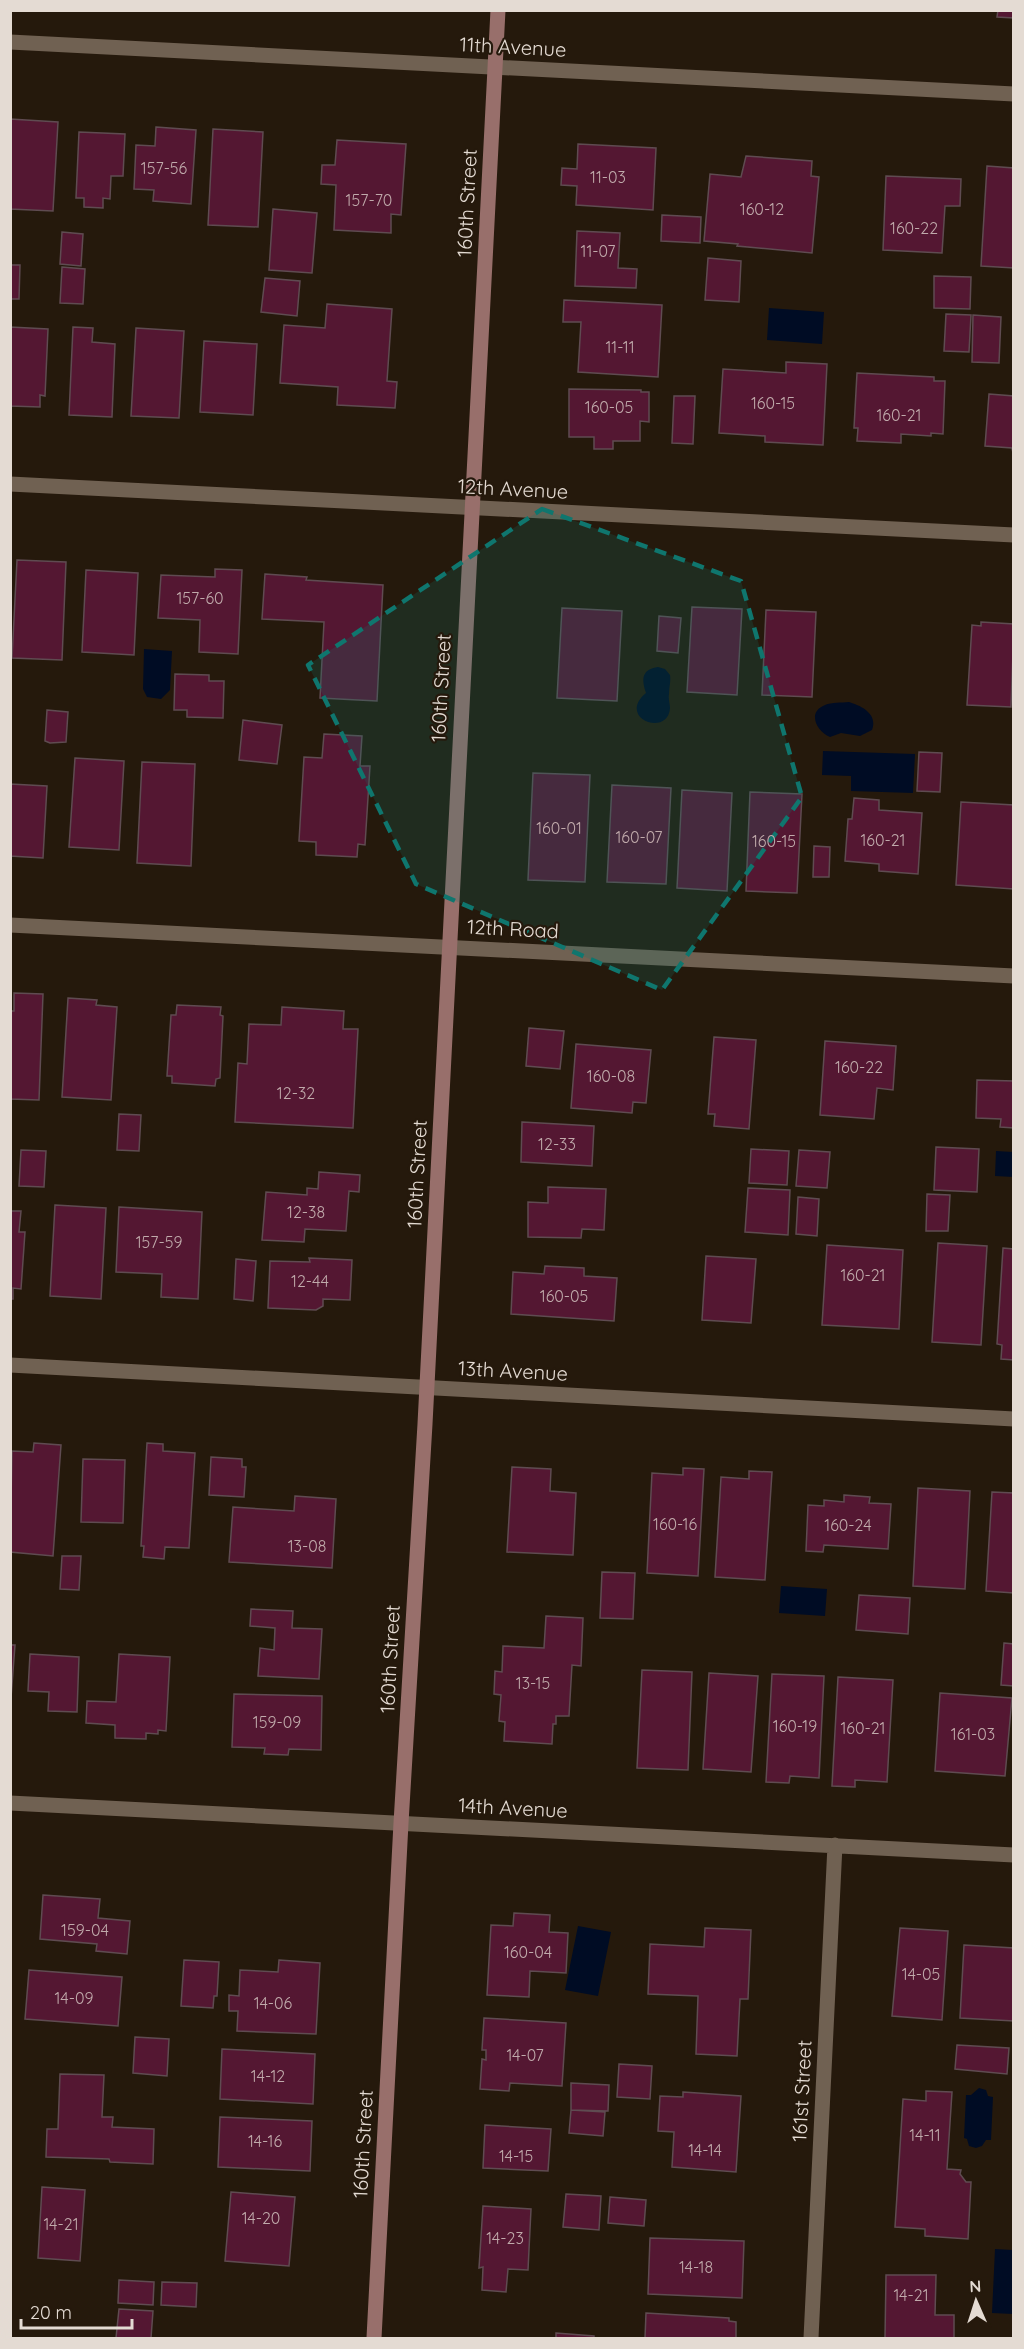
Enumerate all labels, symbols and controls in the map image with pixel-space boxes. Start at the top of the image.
street label: 11th Avenue [459,31,567,62]
street label: 160th Street [451,148,482,258]
house number: 157-56 [141,158,188,178]
house number: 11-03 [590,167,626,187]
house number: 157-70 [346,190,392,210]
house number: 160-12 [740,199,784,219]
house number: 160-22 [890,218,938,238]
house number: 11-07 [581,241,615,261]
house number: 11-11 [605,337,635,357]
house number: 160-15 [751,393,795,413]
house number: 160-05 [585,397,633,417]
house number: 160-21 [876,405,922,425]
street label: 12th Avenue [457,473,569,504]
house number: 157-60 [176,588,224,608]
street label: 160th Street [425,633,456,743]
house number: 160-01 [536,818,582,838]
house number: 160-07 [615,827,663,847]
house number: 160-21 [860,830,906,850]
house number: 160-15 [752,831,796,851]
street label: 12th Road [467,914,559,943]
house number: 160-22 [835,1057,883,1077]
house number: 160-08 [587,1066,635,1086]
house number: 12-32 [277,1083,315,1103]
street label: 160th Street [401,1119,432,1229]
house number: 12-33 [538,1134,576,1154]
house number: 12-38 [287,1202,325,1222]
house number: 157-59 [136,1232,182,1252]
house number: 160-21 [840,1265,886,1285]
house number: 12-44 [291,1271,329,1291]
house number: 160-05 [540,1286,588,1306]
street label: 13th Avenue [458,1355,569,1386]
house number: 160-16 [653,1514,697,1534]
house number: 160-24 [824,1515,872,1535]
house number: 13-08 [288,1536,326,1556]
street label: 160th Street [374,1604,405,1714]
house number: 13-15 [516,1673,550,1693]
house number: 159-09 [253,1712,301,1732]
house number: 160-19 [773,1716,817,1736]
house number: 160-21 [840,1718,886,1738]
house number: 161-03 [951,1724,995,1744]
street label: 14th Avenue [458,1792,568,1823]
house number: 159-04 [61,1920,109,1940]
house number: 160-04 [504,1942,552,1962]
house number: 14-05 [902,1964,940,1984]
house number: 14-09 [55,1988,93,2008]
house number: 14-06 [254,1993,293,2013]
street label: 161st Street [786,2039,817,2142]
house number: 14-07 [506,2045,544,2065]
house number: 14-12 [251,2066,285,2086]
street label: 160th Street [347,2089,378,2199]
house number: 14-11 [909,2125,941,2145]
house number: 14-16 [248,2131,282,2151]
house number: 14-14 [688,2140,722,2160]
house number: 14-15 [499,2146,533,2166]
house number: 14-20 [242,2208,280,2228]
house number: 14-21 [43,2214,79,2234]
house number: 14-23 [486,2228,524,2248]
house number: 14-18 [679,2257,713,2277]
north arrow [946,2271,1006,2331]
text: N [969,2276,982,2296]
house number: 14-21 [893,2285,929,2305]
scale bar [21,2292,132,2330]
text: 20 m [30,2301,72,2324]

